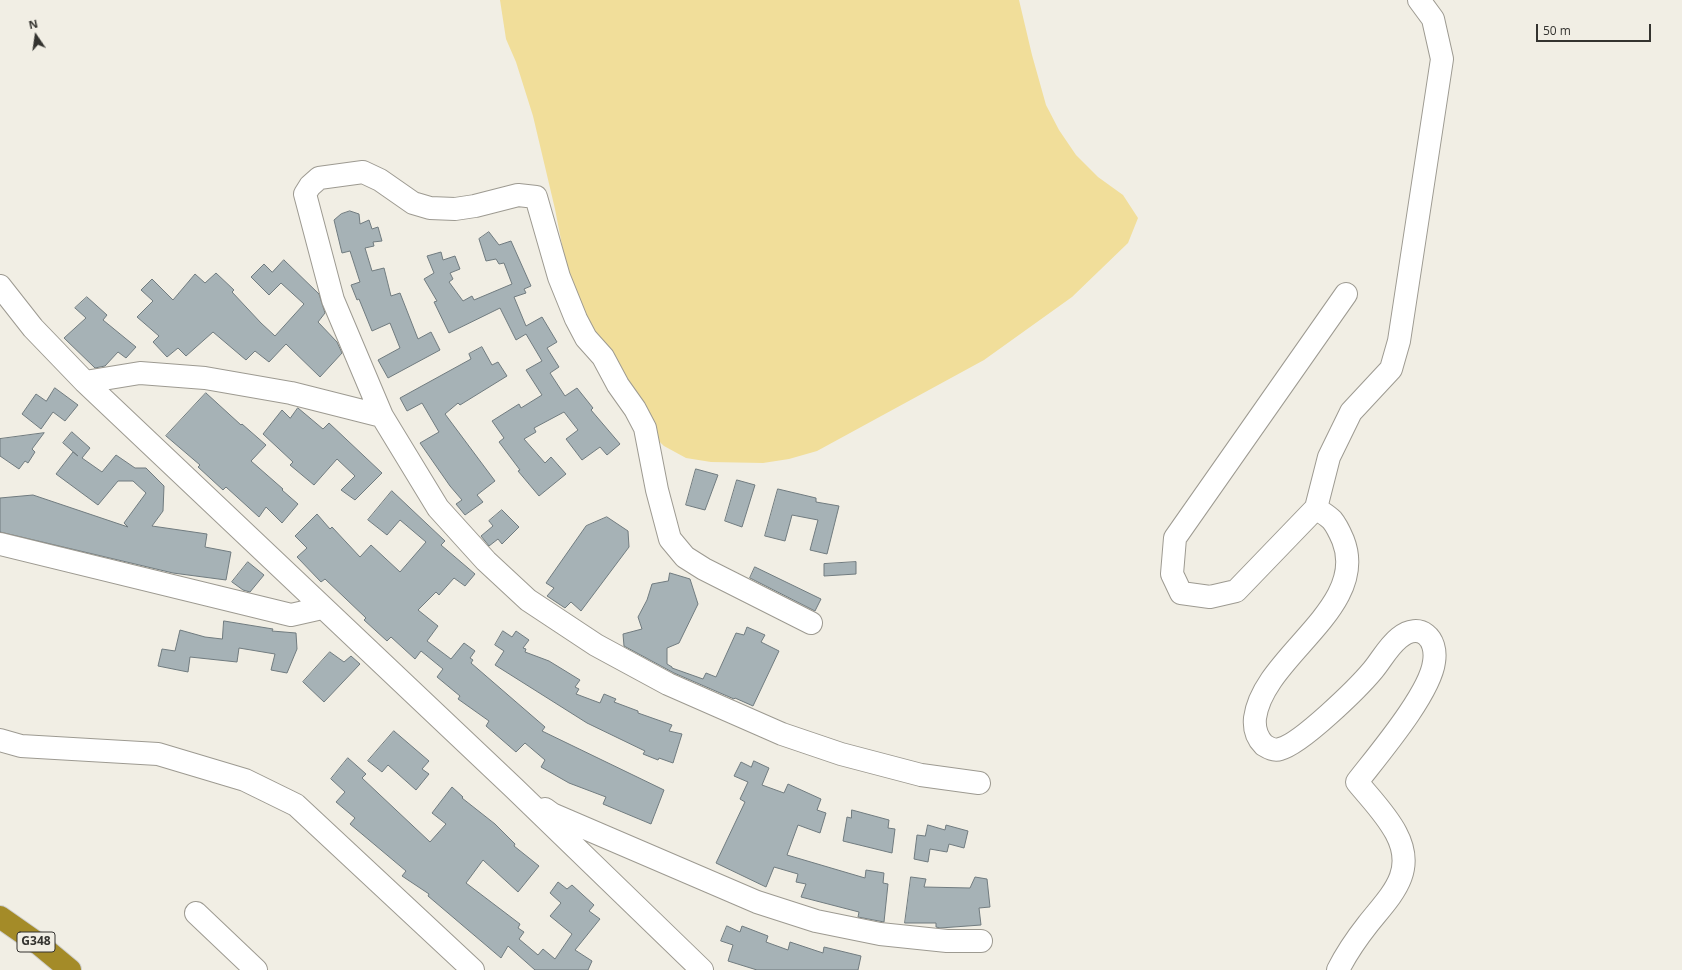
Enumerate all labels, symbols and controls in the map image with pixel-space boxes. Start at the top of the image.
north arrow [16,16,56,56]
text: N [27,16,39,32]
scale bar [1538,16,1653,42]
text: 50 m [1543,22,1571,39]
road number: G348 [17,932,55,952]

